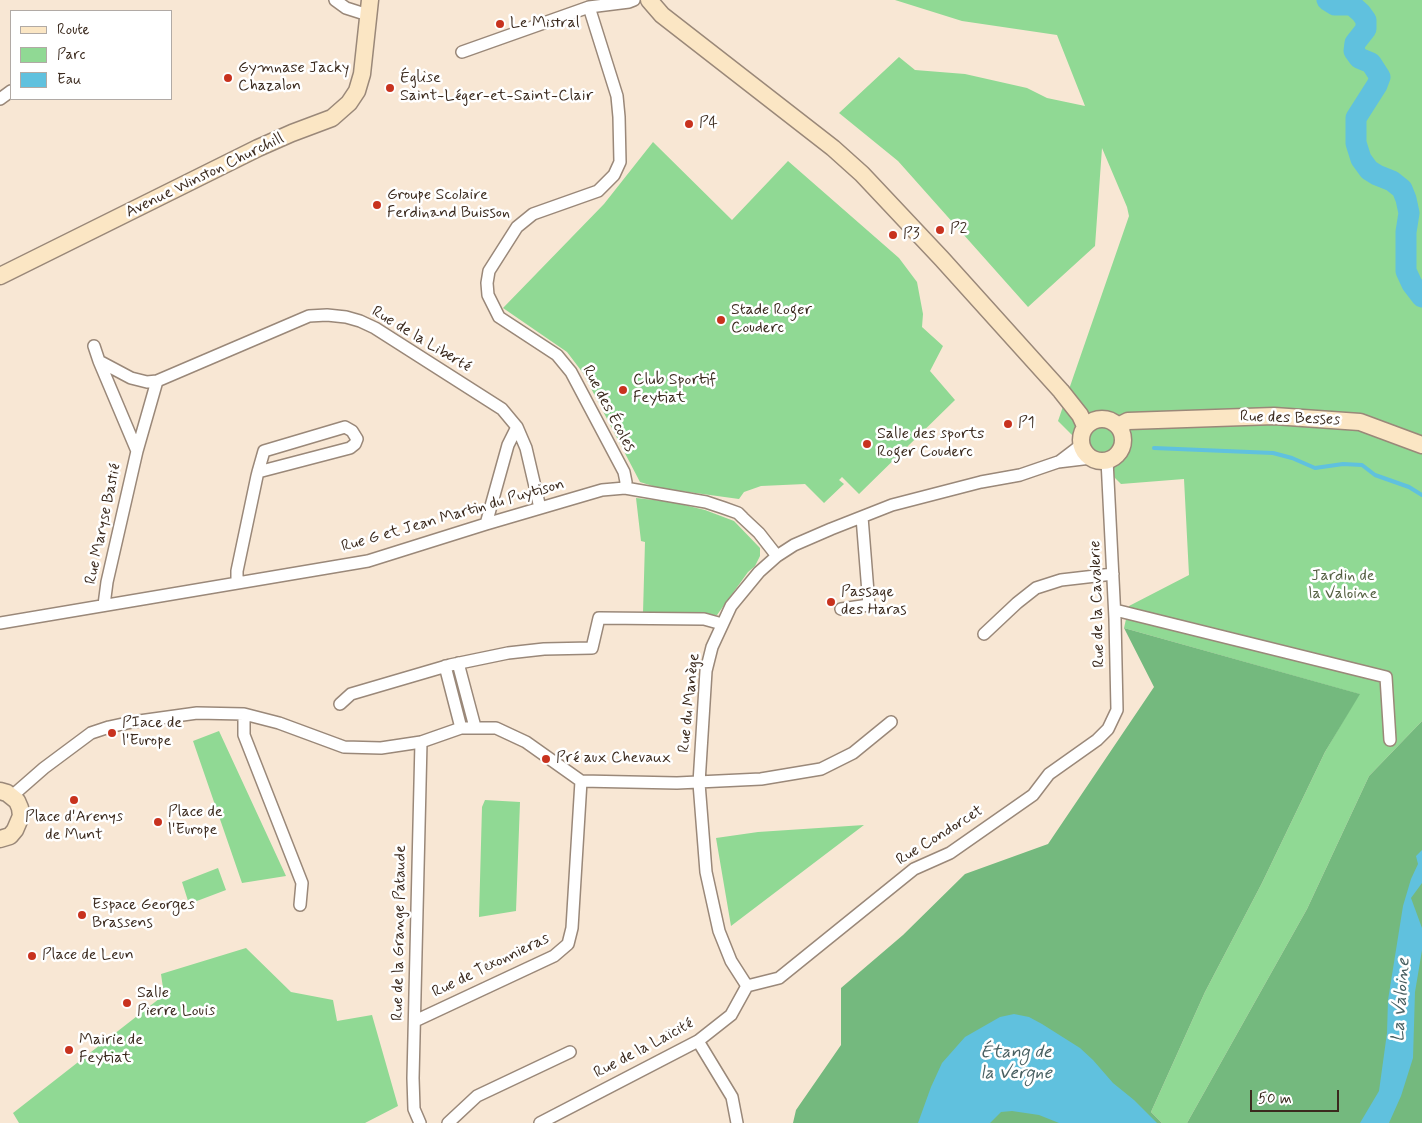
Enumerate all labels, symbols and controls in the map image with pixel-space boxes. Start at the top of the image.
legend [10,10,172,100]
place label: Le Mistral [510,14,580,34]
marker: Le Mistral [494,18,506,30]
text: Route [57,20,90,40]
text: Parc [57,45,85,65]
place label: Gymnase Jacky Chazalon [238,59,349,97]
place label: Église Saint-Léger-et-Saint-Clair [400,69,593,107]
text: Eau [57,70,81,90]
marker: Gymnase Jacky Chazalon [222,72,234,84]
marker: Église Saint-Léger-et-Saint-Clair [384,82,396,94]
place label: P4 [699,114,718,134]
marker: P4 [683,118,695,130]
street label: Avenue Winston Churchill [123,129,287,223]
place label: Groupe Scolaire Ferdinand Buisson [387,186,510,224]
marker: Groupe Scolaire Ferdinand Buisson [371,199,383,211]
place label: P2 [950,220,967,240]
marker: P2 [934,224,946,236]
place label: P3 [903,225,920,245]
marker: P3 [887,229,899,241]
place label: Stade Roger Couderc [731,301,812,339]
street label: Rue de la Liberté [368,303,474,377]
marker: Stade Roger Couderc [715,314,727,326]
street label: Rue des Écoles [577,362,639,456]
place label: Club Sportif Feytiat [633,371,716,409]
marker: Club Sportif Feytiat [617,384,629,396]
street label: Rue des Besses [1239,408,1341,430]
place label: P1 [1018,414,1035,434]
marker: P1 [1002,418,1014,430]
place label: Salle des sports Roger Couderc [877,425,984,463]
marker: Salle des sports Roger Couderc [861,438,873,450]
street label: Rue Maryse Bastié [82,462,126,586]
street label: Rue G et Jean Martin du Puytison [339,475,567,557]
street label: Rue de la Cavalerie [1086,540,1110,668]
park label: Jardin de la Valoine [1309,567,1377,605]
place label: Passage des Haras [841,583,907,621]
marker: Passage des Haras [825,596,837,608]
street label: Rue du Manège [675,652,705,754]
place label: PIace de l'Europe [122,714,182,752]
marker: PIace de l'Europe [106,727,118,739]
place label: Pré aux Chevaux [556,749,671,769]
marker: Pré aux Chevaux [540,753,552,765]
marker: Place d'Arenys de Munt [68,794,80,806]
street label: Rue Condorcet [893,802,987,870]
place label: Place de l'Europe [168,803,223,841]
place label: Place d'Arenys de Munt [25,808,123,846]
marker: Place de l'Europe [152,816,164,828]
street label: Rue de la Grange Pataude [389,845,411,1021]
place label: Espace Georges Brassens [92,896,195,934]
marker: Espace Georges Brassens [76,909,88,921]
street label: Rue de Texonnieras [429,929,553,1003]
place label: Place de Leun [42,946,134,966]
marker: Place de Leun [26,950,38,962]
water label: La Valoine [1388,957,1416,1043]
place label: Salle Pierre Louis [137,984,215,1022]
marker: Salle Pierre Louis [121,997,133,1009]
street label: Rue de la Laïcité [591,1015,697,1083]
place label: Mairie de Feytiat [79,1031,143,1069]
water label: Étang de la Vergne [980,1042,1052,1084]
marker: Mairie de Feytiat [63,1044,75,1056]
scale bar [1252,1080,1341,1112]
text: 50 m [1258,1089,1292,1109]

